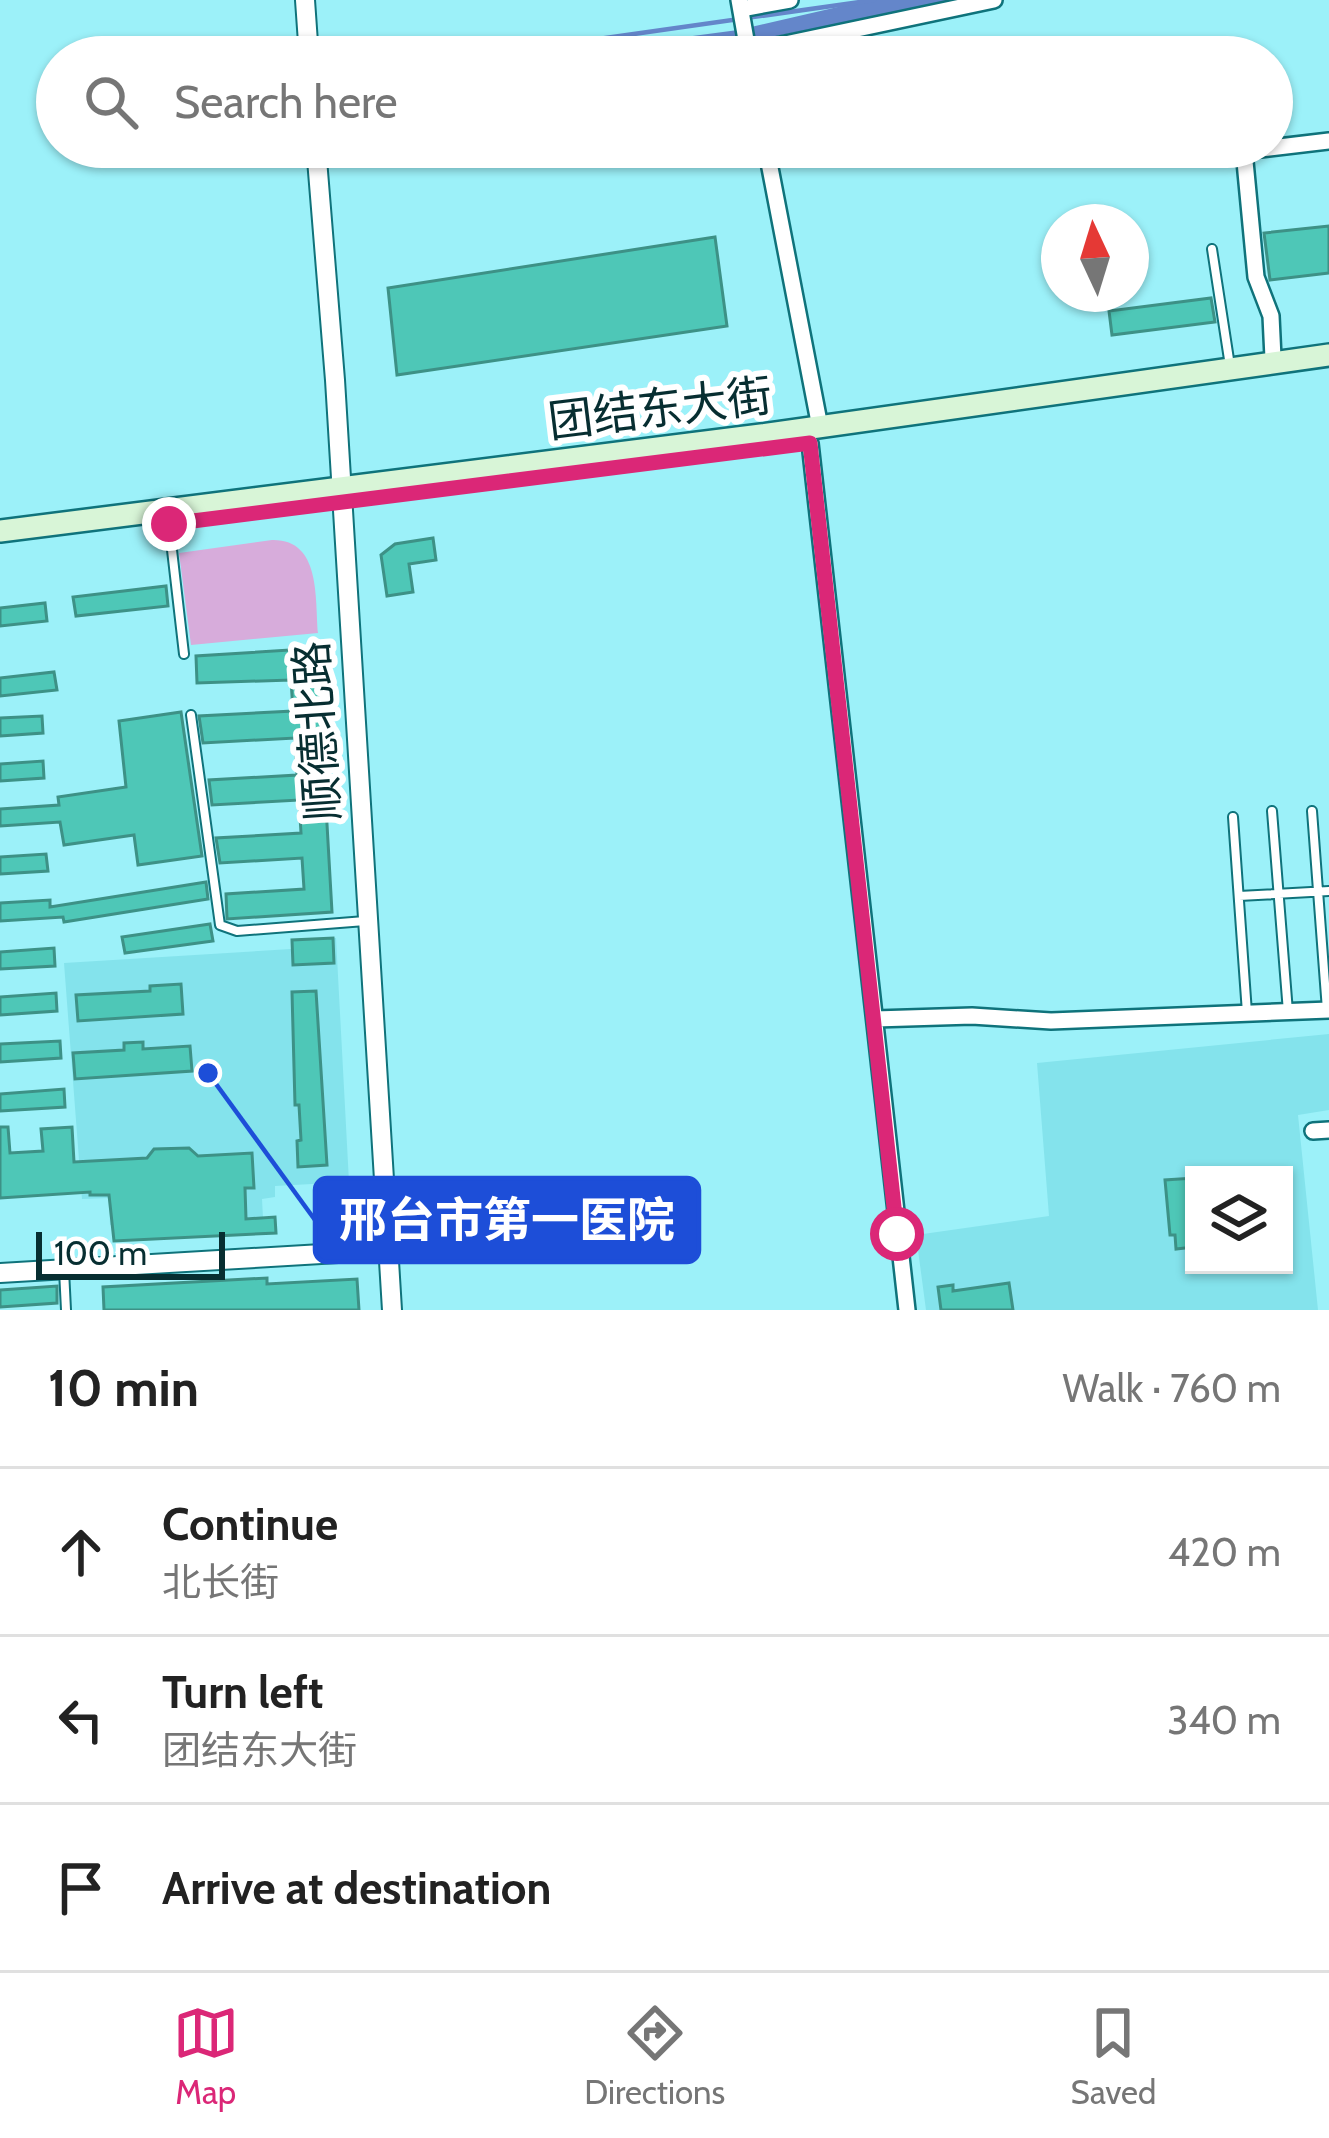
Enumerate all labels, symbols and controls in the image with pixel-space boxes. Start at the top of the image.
search box [36,36,1293,168]
icon: search [78,69,144,135]
text: Search here [174,75,398,129]
north arrow [1041,204,1149,312]
street label: 团结东大街 [545,367,775,449]
route end [142,497,196,551]
street label: 顺德北路 [284,639,350,823]
map controls [1185,1166,1293,1274]
button: layers [1185,1166,1293,1274]
callout: 邢台市第一医院 [315,1178,699,1262]
text: 邢台市第一医院 [339,1191,675,1249]
route start [870,1207,924,1261]
scale bar [36,1226,225,1279]
text: 100 m [54,1233,147,1273]
text: 10 min [48,1357,199,1419]
text: Walk · 760 m [1062,1364,1281,1412]
text: Continue [162,1497,338,1551]
icon: ahead [48,1519,114,1585]
text: 420 m [1168,1528,1281,1576]
text: 北长街 [162,1558,279,1606]
text: Turn left [162,1665,324,1719]
icon: left [48,1687,114,1753]
text: 340 m [1167,1696,1281,1744]
text: 团结东大街 [162,1726,357,1774]
icon: arrive [48,1855,114,1921]
text: Arrive at destination [162,1861,551,1915]
tab: Map [173,2000,239,2112]
tab: Directions [584,2000,725,2112]
tab: Saved [1071,2000,1156,2112]

